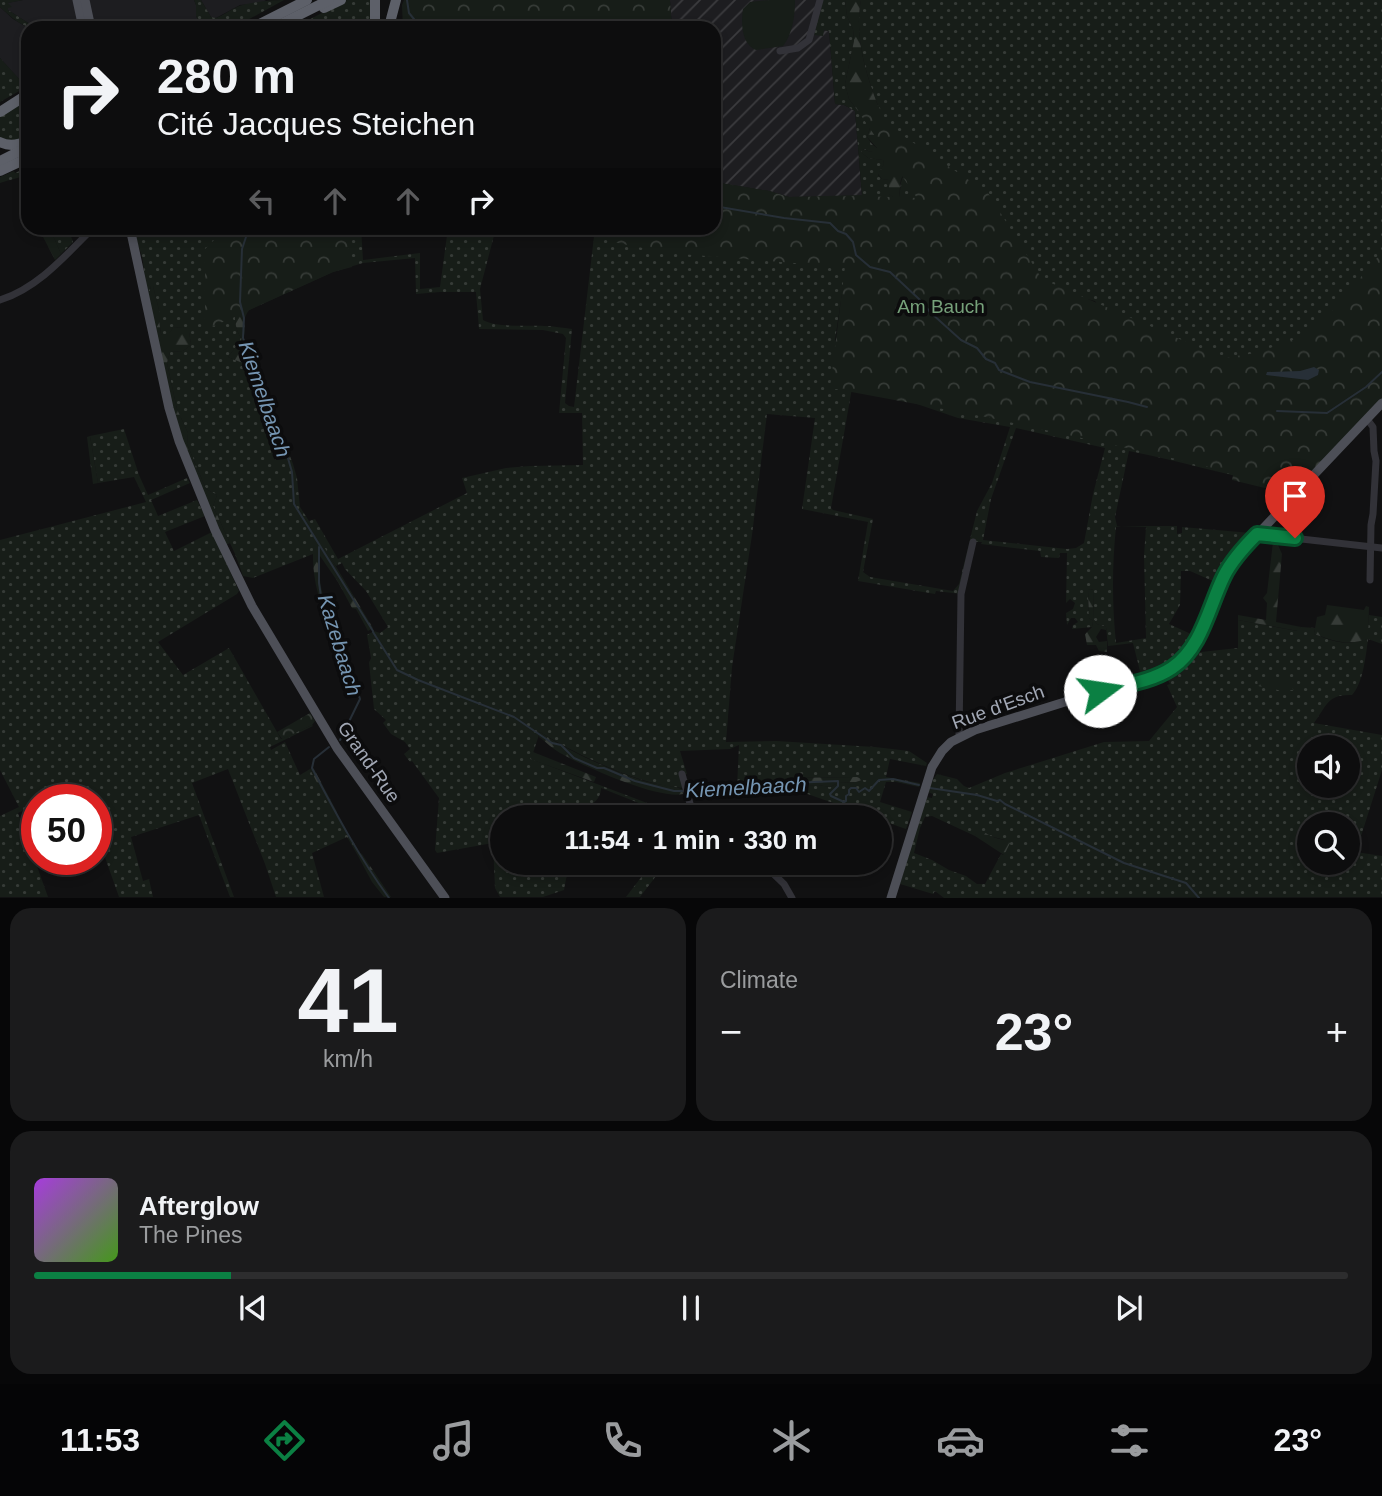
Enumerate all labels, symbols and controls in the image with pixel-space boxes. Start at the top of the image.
icon: right [42,49,133,140]
text: 280 m [157,49,296,103]
text: Cité Jacques Steichen [157,106,475,142]
icon: left [243,182,281,220]
icon: ahead [316,182,354,220]
icon: ahead [389,182,427,220]
icon: right [462,182,500,220]
park label: Am Bauch [897,296,985,317]
water label: Kiemelbaach [234,338,296,460]
pin [1265,466,1325,538]
icon: arrive [1276,477,1314,515]
water label: Kazebaach [314,591,366,699]
position arrow [1063,654,1137,728]
street label: Rue d'Esch [949,681,1047,733]
street label: Grand-Rue [333,717,405,807]
map controls [1297,735,1360,875]
button: sound [1297,735,1360,798]
water label: Kiemelbaach [685,772,807,802]
speed limit sign: 50 [21,784,112,875]
button: search [1297,812,1360,875]
text: 11:54 · 1 min · 330 m [565,825,817,855]
text: 41 [297,950,399,1051]
text: Climate [720,967,798,993]
text: 23° [995,1003,1073,1061]
text: − [720,1011,742,1053]
text: + [1326,1011,1348,1053]
text: km/h [323,1046,373,1072]
text: Afterglow [139,1191,259,1221]
text: The Pines [139,1222,243,1248]
icon: previous [234,1289,272,1327]
icon: pause [672,1289,710,1327]
icon: next [1110,1289,1148,1327]
icon: directions [260,1416,309,1465]
icon: music [429,1416,478,1465]
icon: phone [598,1416,647,1465]
icon: climate [767,1416,816,1465]
icon: car [936,1416,985,1465]
icon: filters [1105,1416,1154,1465]
text: 11:53 [60,1422,140,1458]
text: 23° [1274,1422,1322,1458]

